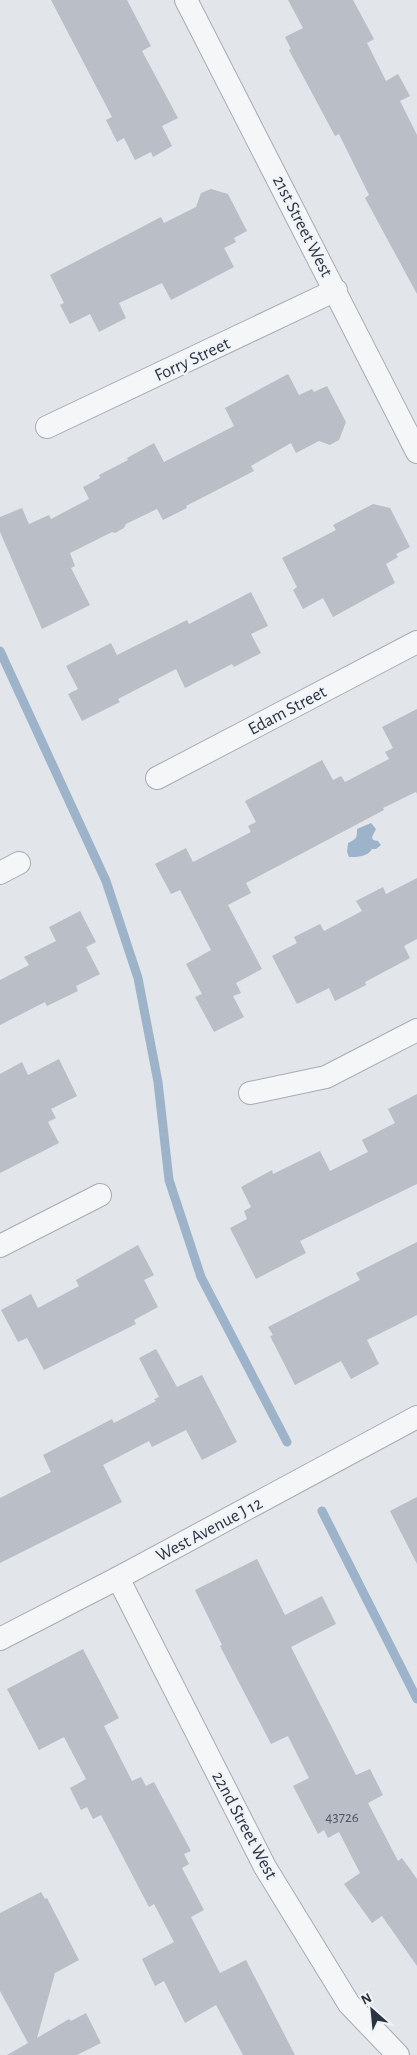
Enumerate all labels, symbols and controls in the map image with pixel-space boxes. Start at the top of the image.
street label: 21st Street West [269,173,335,280]
street label: Forry Street [152,335,233,385]
street label: Edam Street [246,683,330,739]
street label: West Avenue J 12 [153,1494,265,1565]
street label: 22nd Street West [208,1769,280,1883]
house number: 43726 [325,1810,359,1825]
north arrow [347,1985,397,2035]
text: N [359,1991,374,2008]

